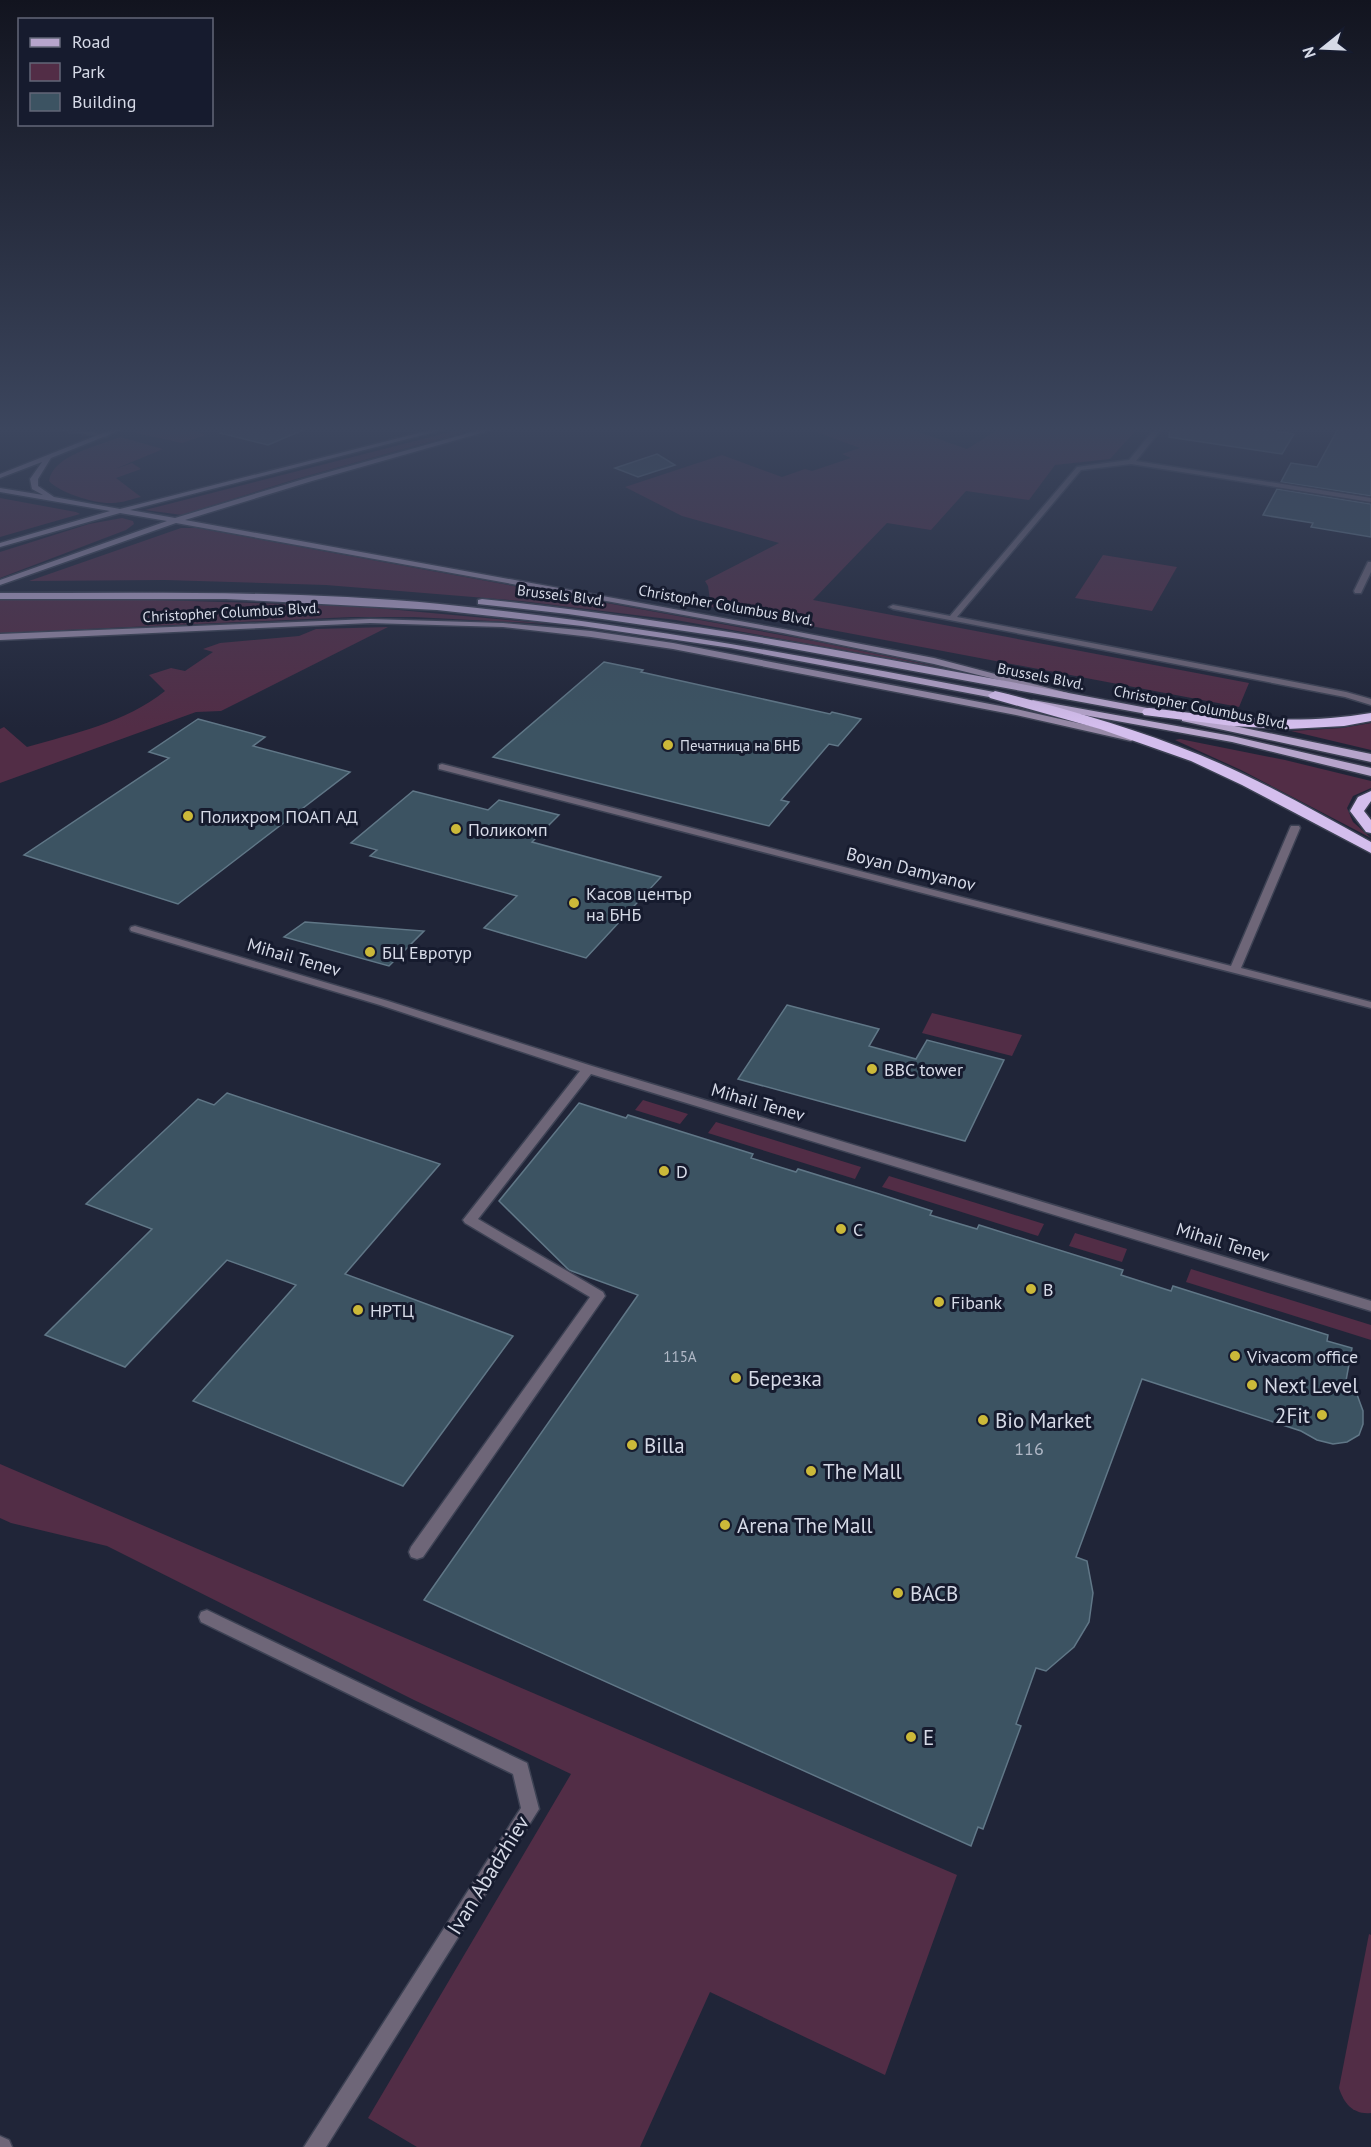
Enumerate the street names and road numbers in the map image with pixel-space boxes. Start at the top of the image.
street label: Brussels Blvd. [516,580,606,610]
street label: Christopher Columbus Blvd. [637,580,815,630]
street label: Christopher Columbus Blvd. [142,598,320,626]
street label: Brussels Blvd. [996,658,1086,694]
street label: Christopher Columbus Blvd. [1112,681,1290,733]
street label: Boyan Damyanov [844,842,978,896]
street label: Mihail Tenev [245,933,344,981]
street label: Mihail Tenev [709,1078,808,1126]
street label: Mihail Tenev [1174,1217,1273,1267]
street label: Ivan Abadzhiev [441,1810,535,1940]

